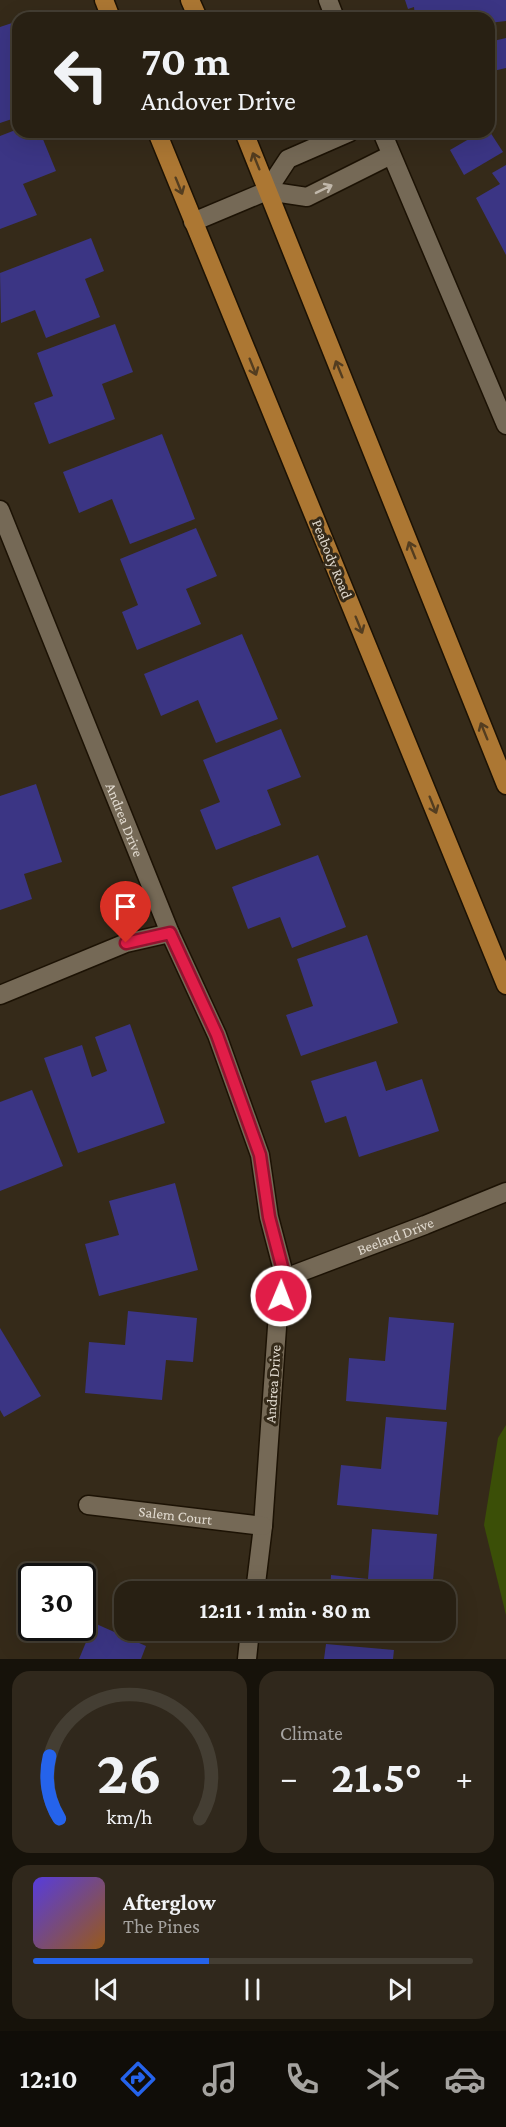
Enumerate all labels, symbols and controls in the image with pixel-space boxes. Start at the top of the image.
icon: left [42,36,120,114]
text: 70 m [141,37,230,84]
text: Andover Drive [141,86,296,116]
one-way arrow [249,153,260,171]
one-way arrow [174,177,185,195]
one-way arrow [314,183,332,194]
one-way arrow [248,357,259,375]
one-way arrow [333,360,344,379]
street label: Peabody Road [308,517,355,601]
one-way arrow [406,541,417,560]
one-way arrow [354,615,365,633]
one-way arrow [478,722,489,741]
street label: Andrea Drive [102,780,147,860]
one-way arrow [428,795,439,814]
pin [100,881,151,943]
icon: arrive [109,890,142,923]
street label: Beelard Drive [355,1214,436,1258]
position arrow [249,1264,313,1328]
street label: Andrea Drive [262,1344,284,1424]
street label: Salem Court [138,1503,214,1528]
speed limit sign: 30 [18,1563,96,1641]
text: 12:11 · 1 min · 80 m [200,1598,370,1623]
text: Climate [280,1722,343,1744]
text: 26 [97,1737,162,1806]
text: 21.5° [331,1752,422,1802]
text: − [280,1759,297,1796]
text: + [456,1759,473,1796]
text: km/h [106,1805,153,1829]
text: Afterglow [123,1890,216,1915]
text: The Pines [123,1915,200,1937]
icon: previous [90,1973,123,2006]
icon: pause [236,1973,269,2006]
icon: next [383,1973,416,2006]
icon: directions [117,2058,159,2100]
icon: music [199,2058,241,2100]
icon: phone [281,2058,323,2100]
icon: climate [362,2058,404,2100]
icon: car [444,2058,486,2100]
text: 12:10 [20,2064,78,2094]

